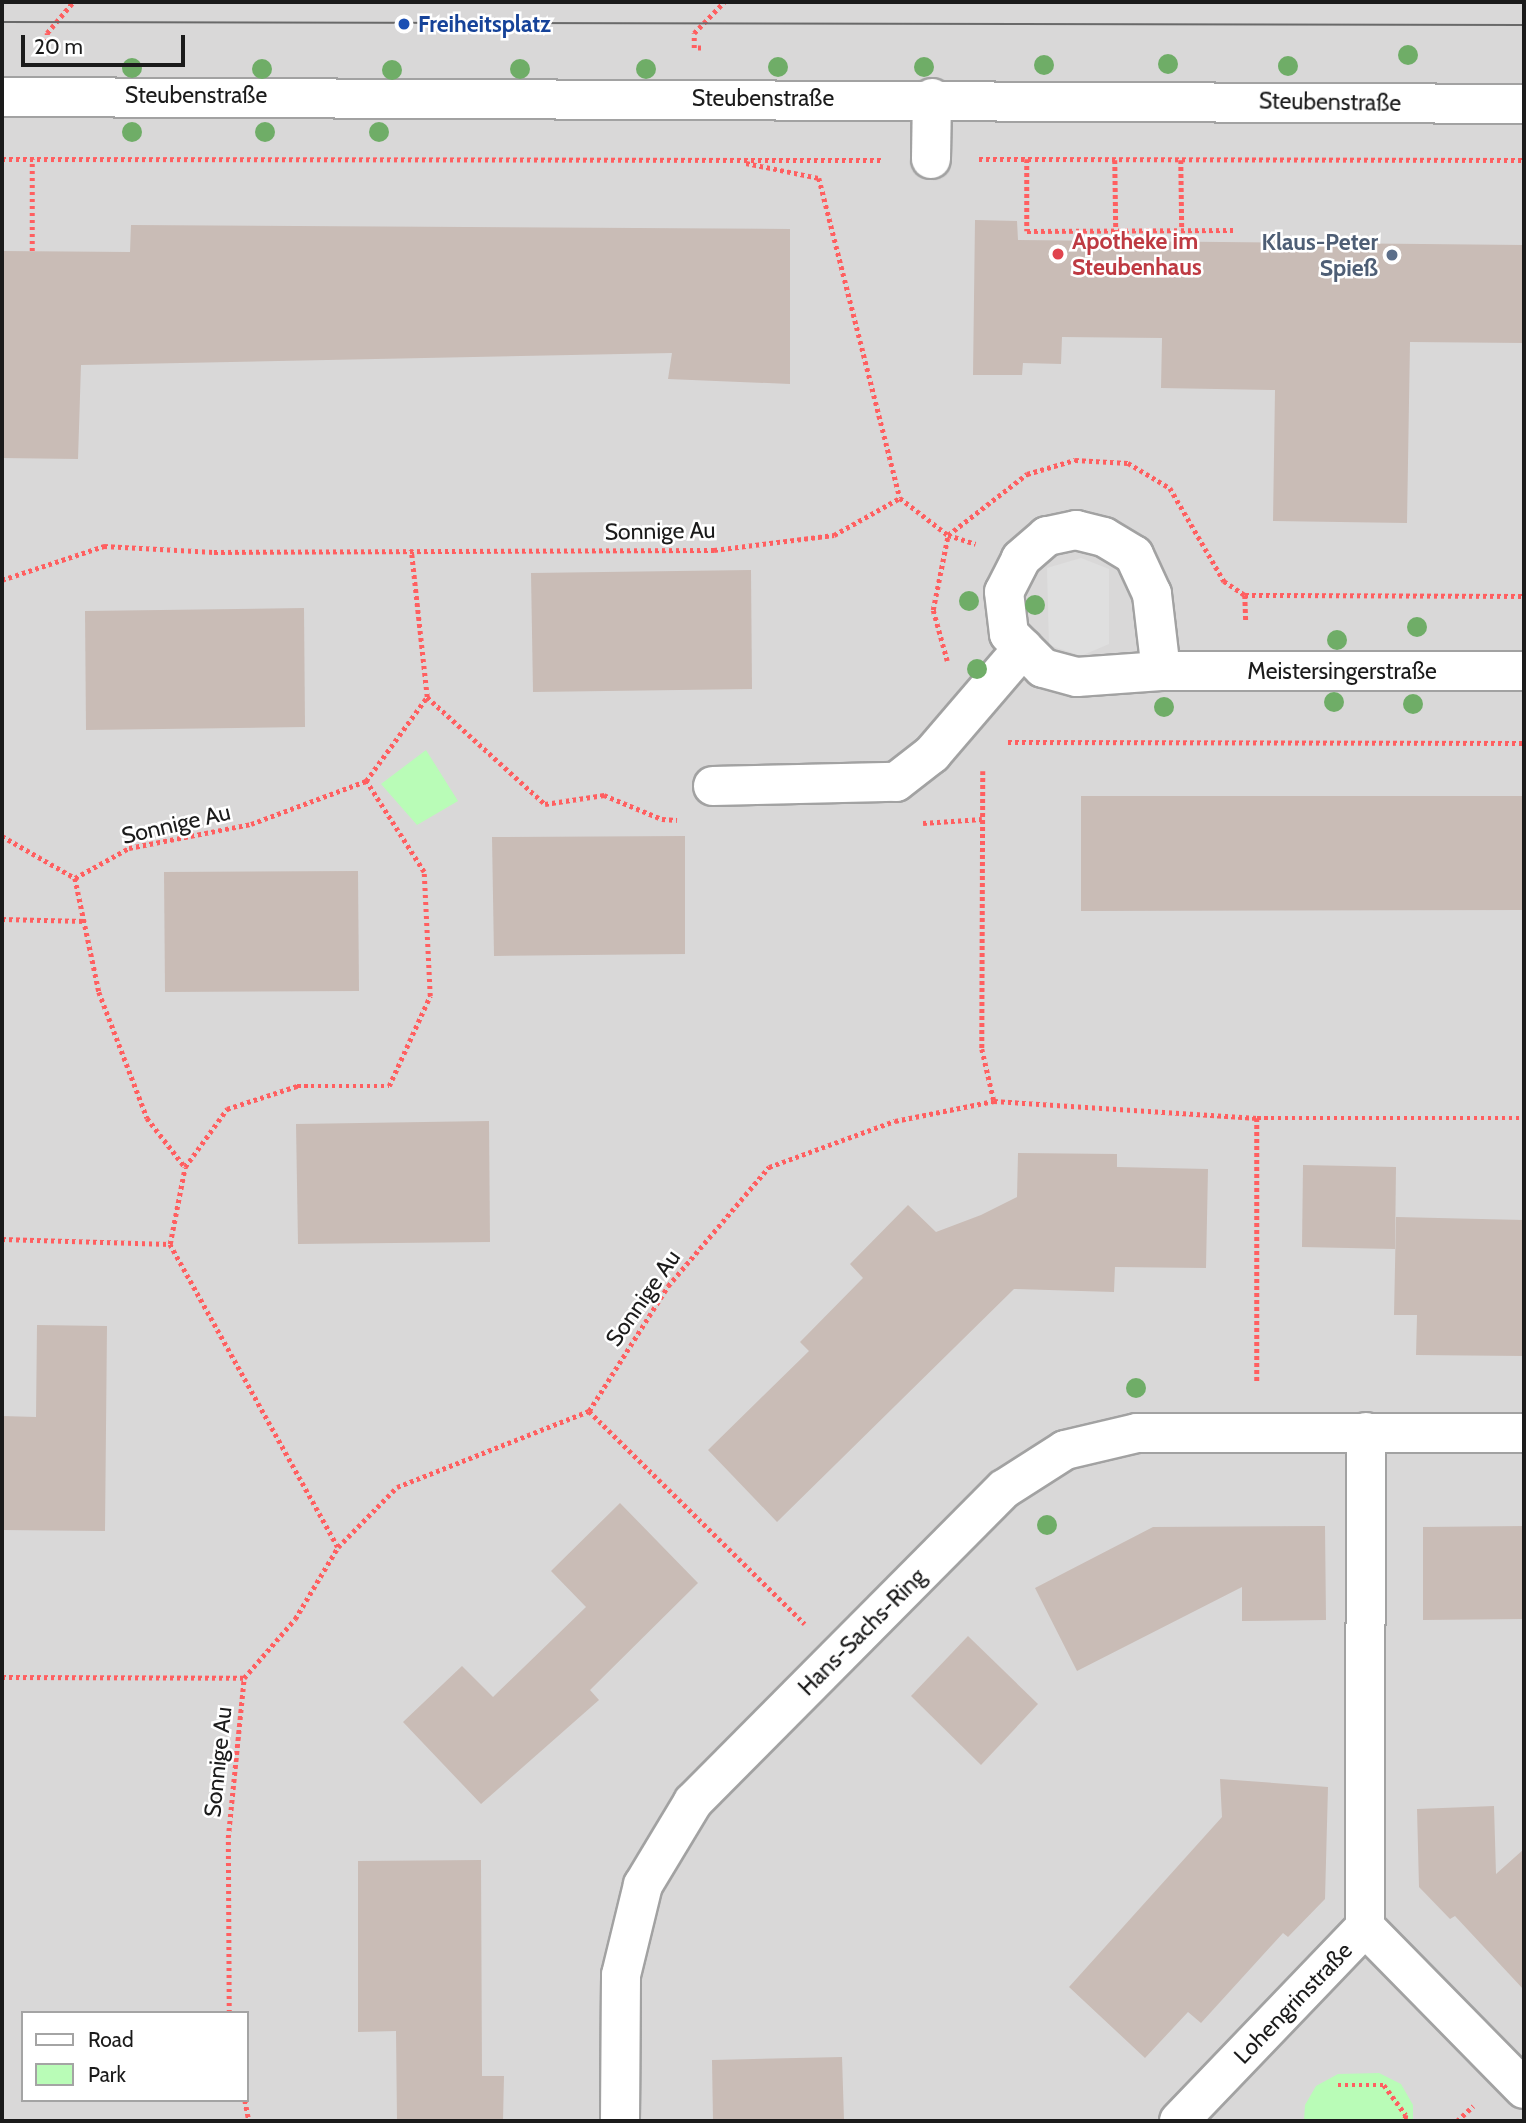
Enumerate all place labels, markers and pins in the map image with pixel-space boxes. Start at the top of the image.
place label: Freiheitsplatz [418,10,551,38]
marker: Freiheitsplatz [396,16,412,32]
place label: Apotheke im Steubenhaus [1072,227,1202,281]
place label: Klaus-Peter Spieß [1262,228,1378,282]
marker: Apotheke im Steubenhaus [1050,246,1066,262]
marker: Klaus-Peter Spieß [1384,247,1400,263]

